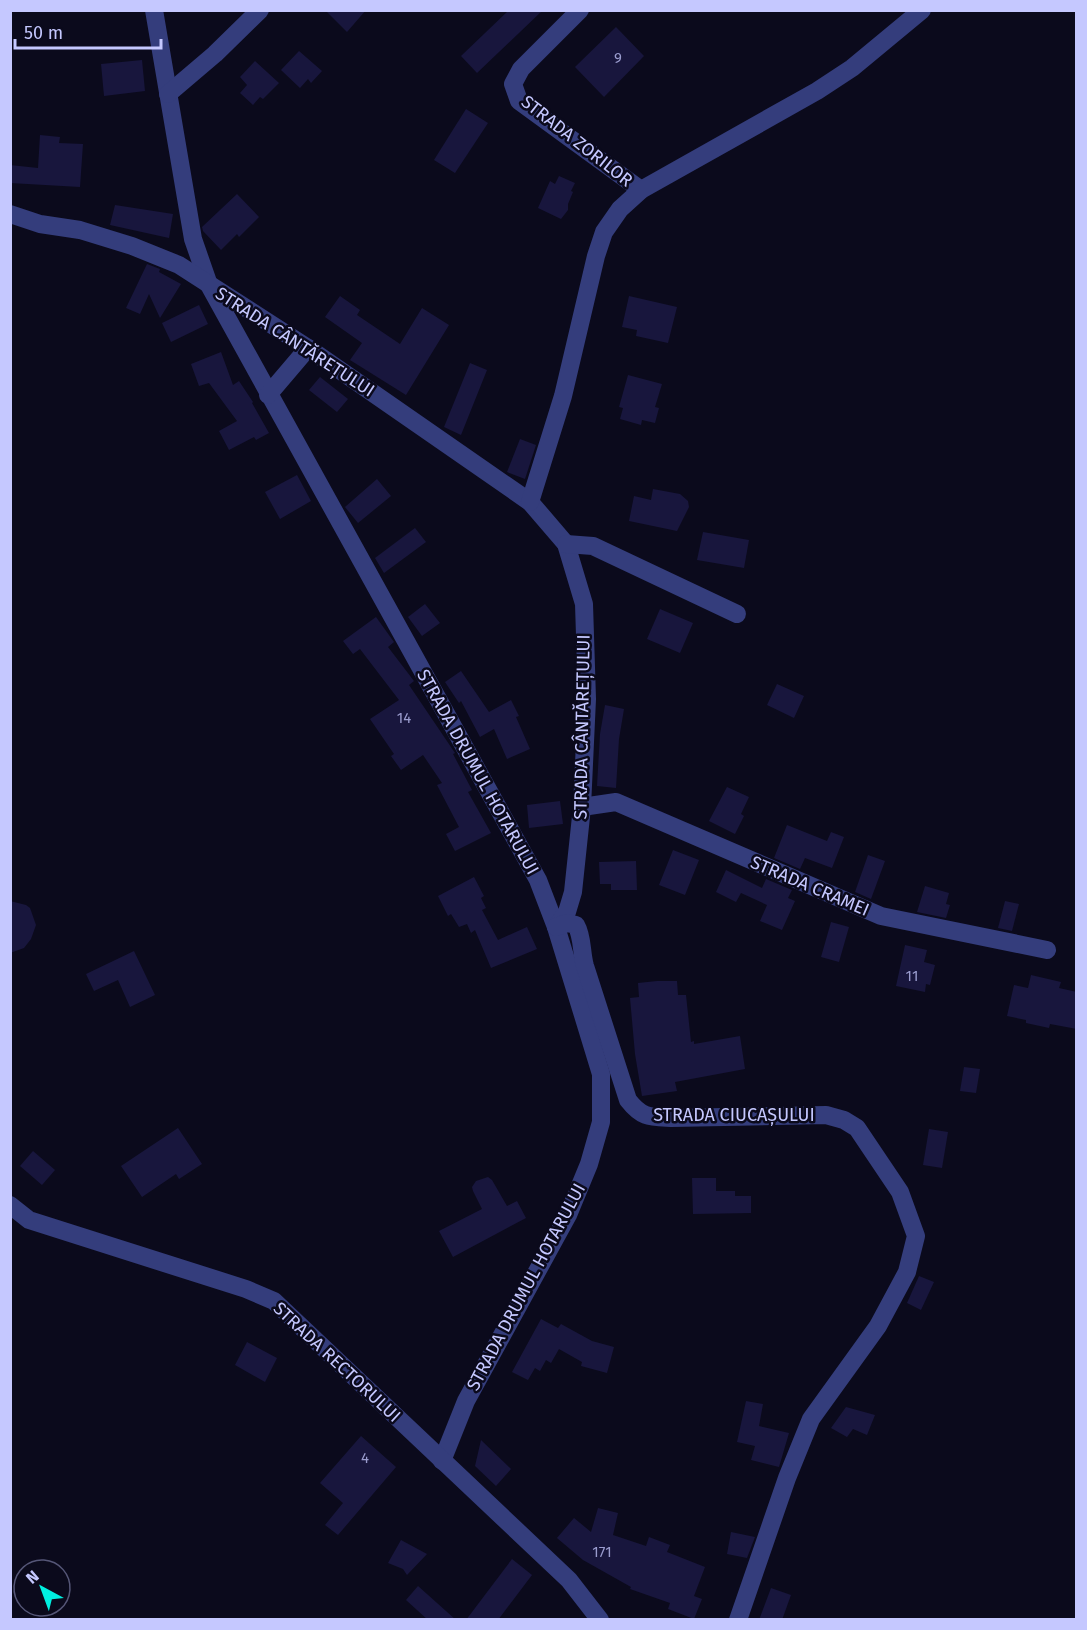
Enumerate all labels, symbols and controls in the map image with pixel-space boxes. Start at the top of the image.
scale bar [15,12,160,50]
text: 50 m [24,22,63,44]
house number: 9 [614,49,622,67]
street label: STRADA ZORILOR [517,91,637,191]
street label: STRADA CÂNTĂREȚULUI [211,282,379,403]
street label: STRADA CÂNTĂREȚULUI [569,634,596,820]
street label: STRADA DRUMUL HOTARULUI [412,665,544,879]
house number: 14 [397,709,411,727]
street label: STRADA CRAMEI [747,851,873,921]
house number: 11 [906,967,918,985]
street label: STRADA CIUCAȘULUI [653,1104,815,1127]
street label: STRADA DRUMUL HOTARULUI [462,1180,590,1394]
street label: STRADA RECTORULUI [269,1297,405,1427]
house number: 4 [361,1449,369,1467]
house number: 171 [592,1543,612,1561]
north arrow [12,1558,72,1618]
text: N [22,1566,43,1588]

